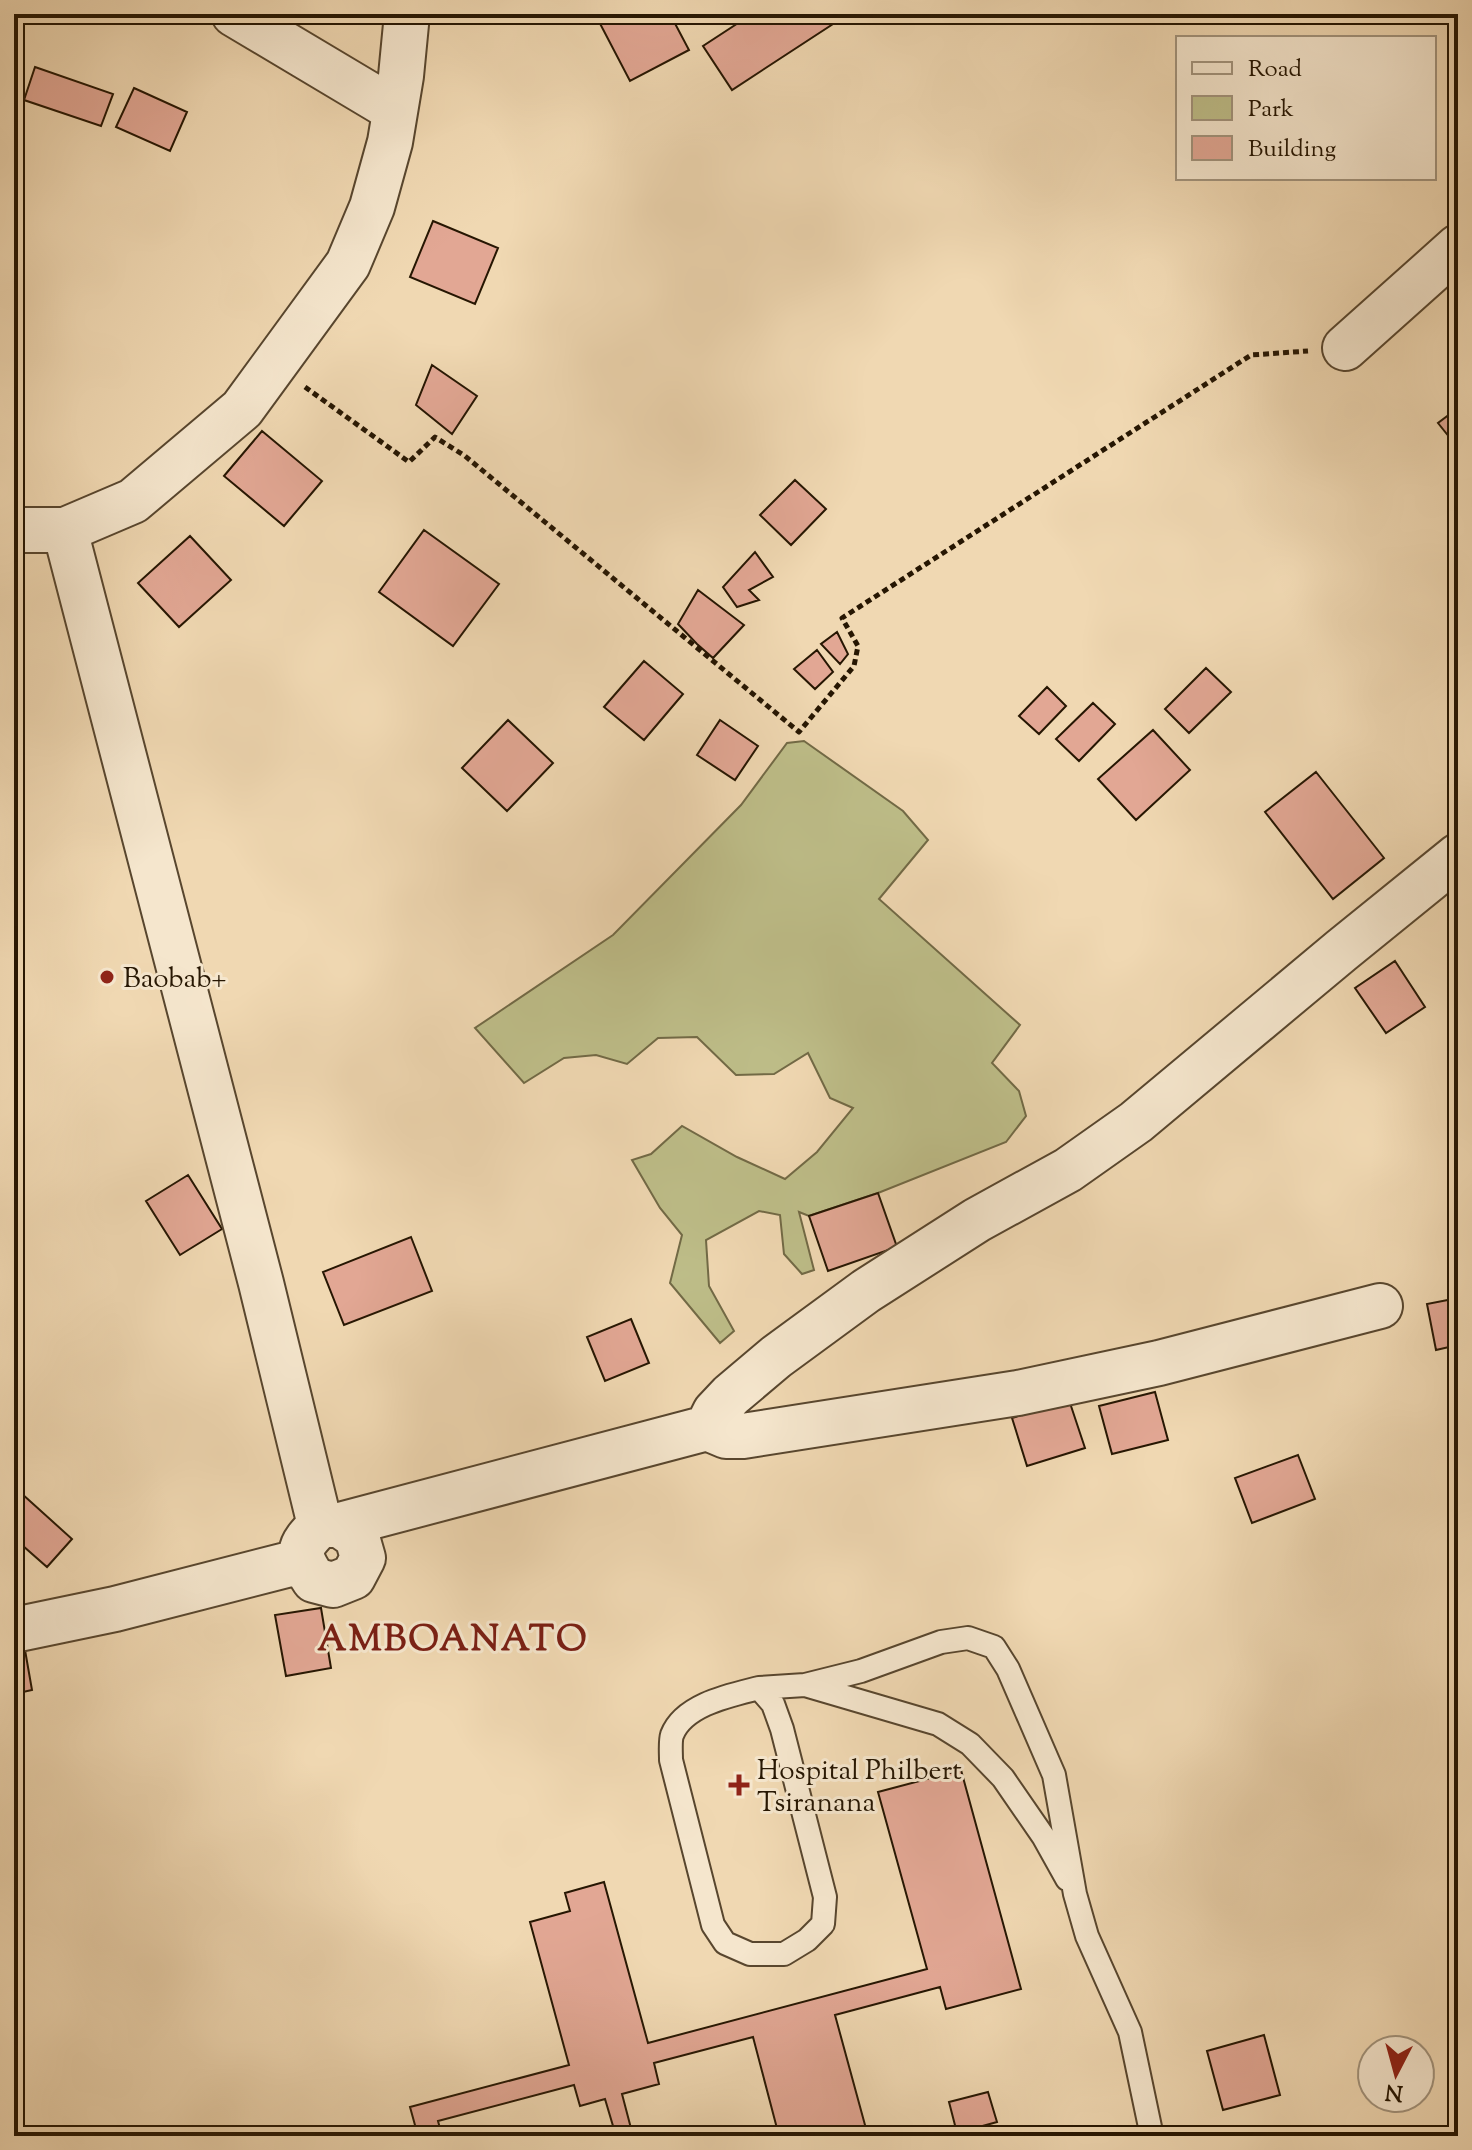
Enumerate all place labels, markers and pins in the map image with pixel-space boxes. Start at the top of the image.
place label: Baobab+ [123,960,226,1000]
marker: Baobab+ [98,968,116,986]
place label: Hospital Philbert Tsiranana [757,1752,962,1824]
marker: Hospital Philbert Tsiranana [728,1774,750,1796]

